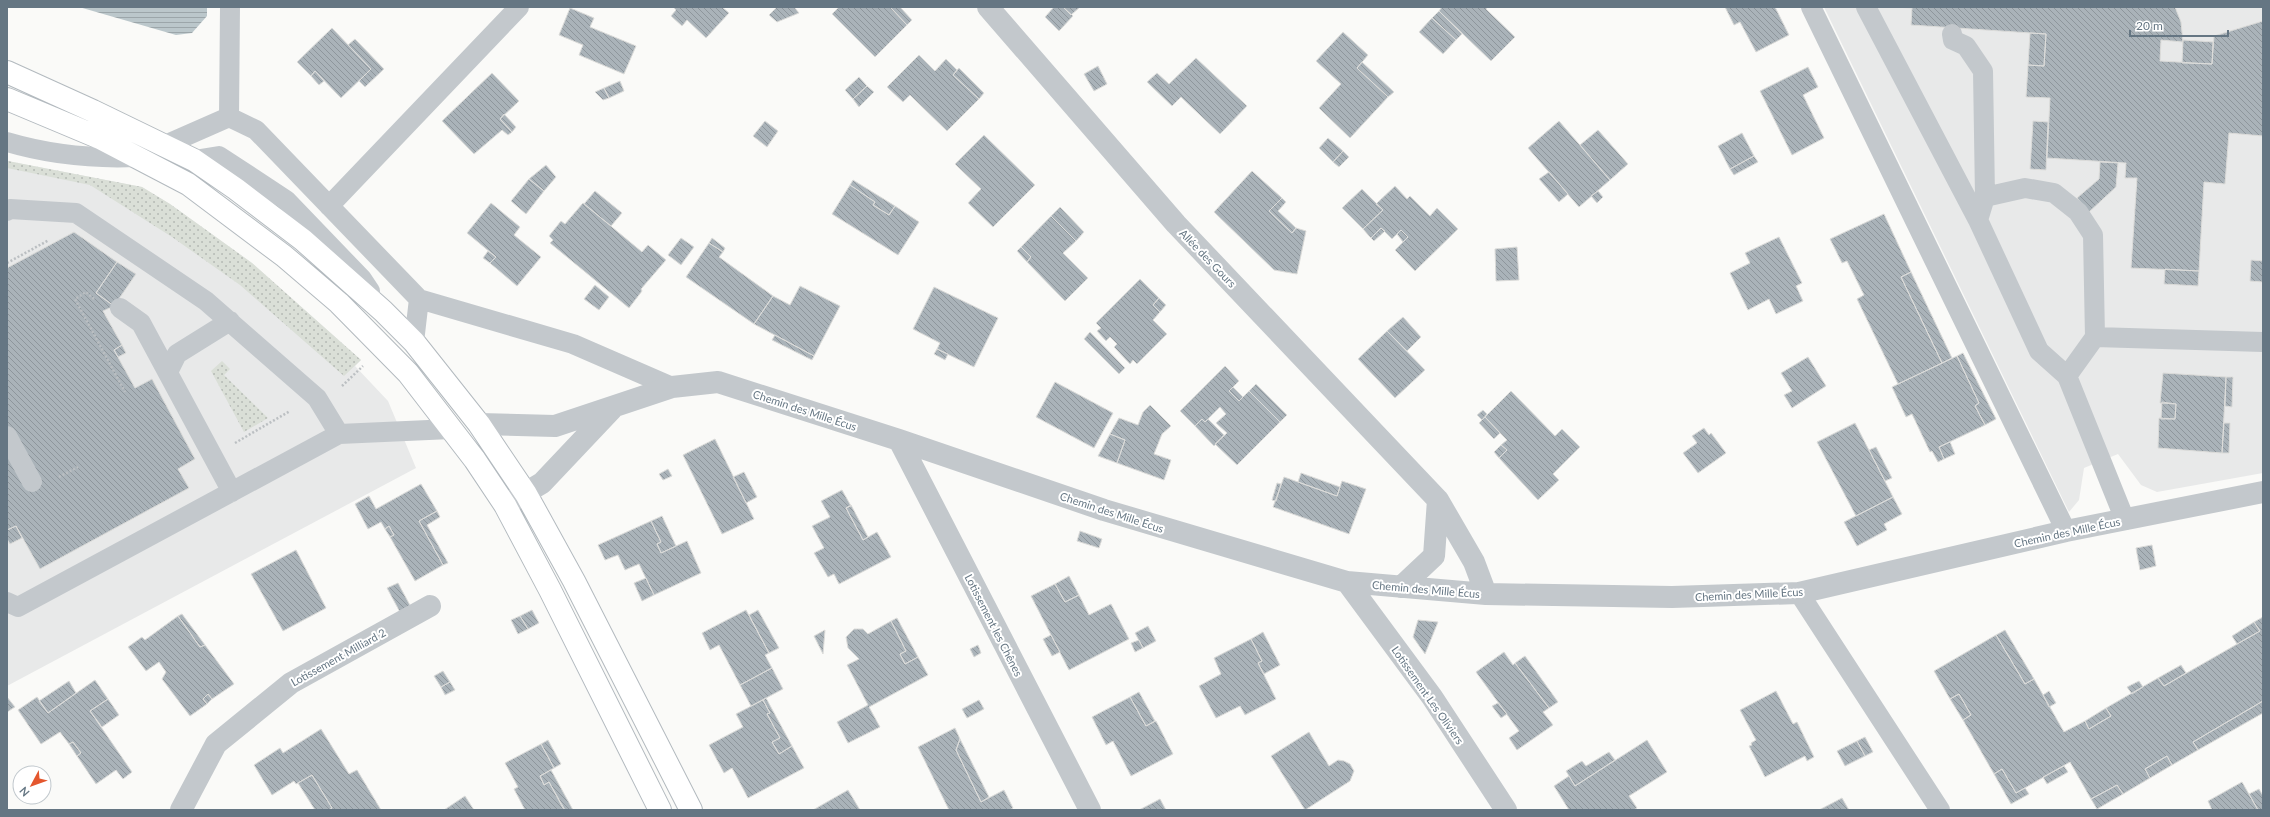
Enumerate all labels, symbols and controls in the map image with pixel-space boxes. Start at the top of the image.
scale bar [2130,12,2228,38]
text: 20 m [2136,18,2163,33]
street label: Allée des Gours [1177,226,1239,290]
street label: Chemin des Mille Écus [751,387,859,433]
street label: Chemin des Mille Écus [1058,489,1166,535]
street label: Chemin des Mille Écus [2013,514,2122,550]
street label: Lotissement les Chênes [963,572,1026,679]
street label: Chemin des Mille Écus [1371,578,1481,600]
street label: Chemin des Mille Écus [1695,585,1804,603]
street label: Lotissement Milliard 2 [288,626,388,688]
street label: Lotissement Les Oliviers [1389,644,1467,747]
north arrow [12,765,52,805]
text: N [16,784,32,799]

